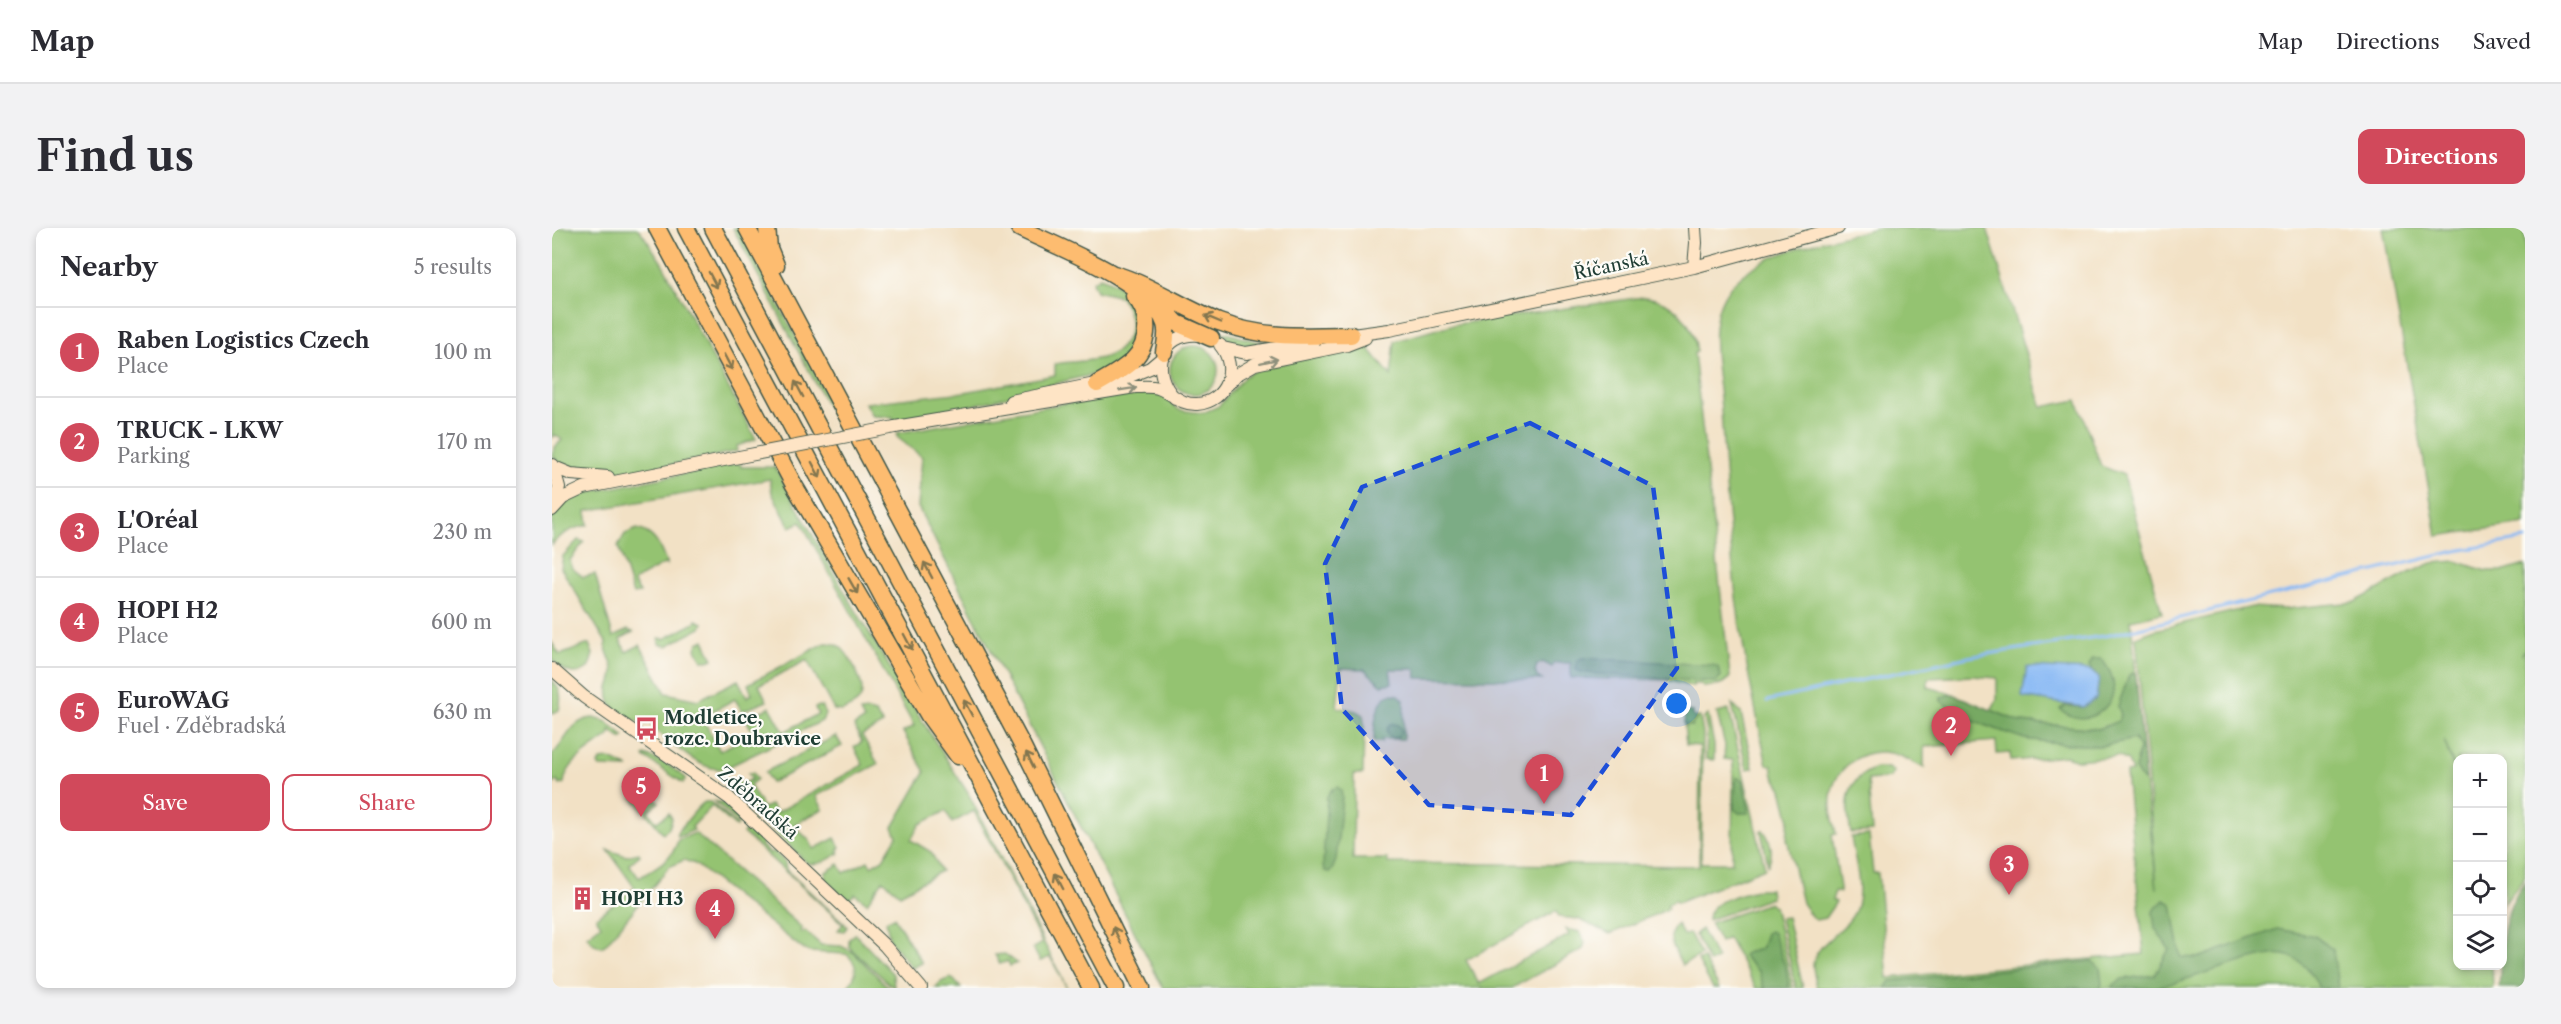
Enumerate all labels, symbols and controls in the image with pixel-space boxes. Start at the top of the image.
text: Map [30,24,94,58]
text: Map [2258,29,2303,54]
text: Directions [2336,29,2440,54]
text: Saved [2473,29,2531,54]
button: Directions [2358,129,2525,184]
text: Find us [36,130,194,182]
street label: Říčanská [1571,245,1651,285]
text: Nearby [60,251,158,283]
text: 5 results [414,255,492,279]
one-way arrow [708,270,719,288]
one-way arrow [1204,313,1223,324]
text: Raben Logistics Czech [117,327,370,354]
text: 1 [75,340,84,364]
text: 100 m [434,340,492,364]
one-way arrow [722,353,734,370]
text: Place [117,354,168,378]
one-way arrow [1259,355,1278,367]
one-way arrow [793,381,805,398]
one-way arrow [1117,383,1137,394]
text: TRUCK - LKW [117,417,283,444]
text: 2 [74,430,85,454]
text: 170 m [437,430,492,454]
text: Parking [117,444,190,468]
one-way arrow [810,461,822,478]
text: L'Oréal [117,507,198,534]
text: 3 [74,520,85,544]
text: 230 m [433,520,492,544]
text: Place [117,534,168,558]
one-way arrow [922,562,934,579]
one-way arrow [847,577,859,594]
text: HOPI H2 [117,597,218,624]
text: 4 [74,610,85,634]
text: 600 m [431,610,492,634]
text: Place [117,624,168,648]
one-way arrow [902,632,914,650]
text: EuroWAG [117,687,230,714]
your location [1662,689,1691,718]
text: 5 [74,700,85,724]
text: 630 m [433,700,492,724]
one-way arrow [962,700,973,718]
pin: 2 [1932,706,1970,756]
place label: Modletice, rozc. Doubravice [664,707,821,750]
text: Fuel · Zděbradská [117,714,286,738]
bus stop icon: Modletice, rozc. Doubravice [633,715,659,741]
one-way arrow [1024,752,1036,770]
pin: 1 [1524,754,1564,804]
map controls [2453,754,2507,970]
button: + [2453,754,2507,808]
street label: Zděbradská [713,762,803,844]
pin: 5 [622,768,661,817]
button: Save [60,774,270,831]
button: Share [282,774,492,831]
button: − [2453,808,2507,862]
pin: 3 [1990,846,2028,895]
button: locate [2453,862,2507,916]
one-way arrow [1053,873,1065,890]
building icon: HOPI H3 [570,886,596,912]
place label: HOPI H3 [601,888,683,910]
pin: 4 [696,890,734,939]
button: layers [2453,916,2507,970]
one-way arrow [1110,927,1122,945]

